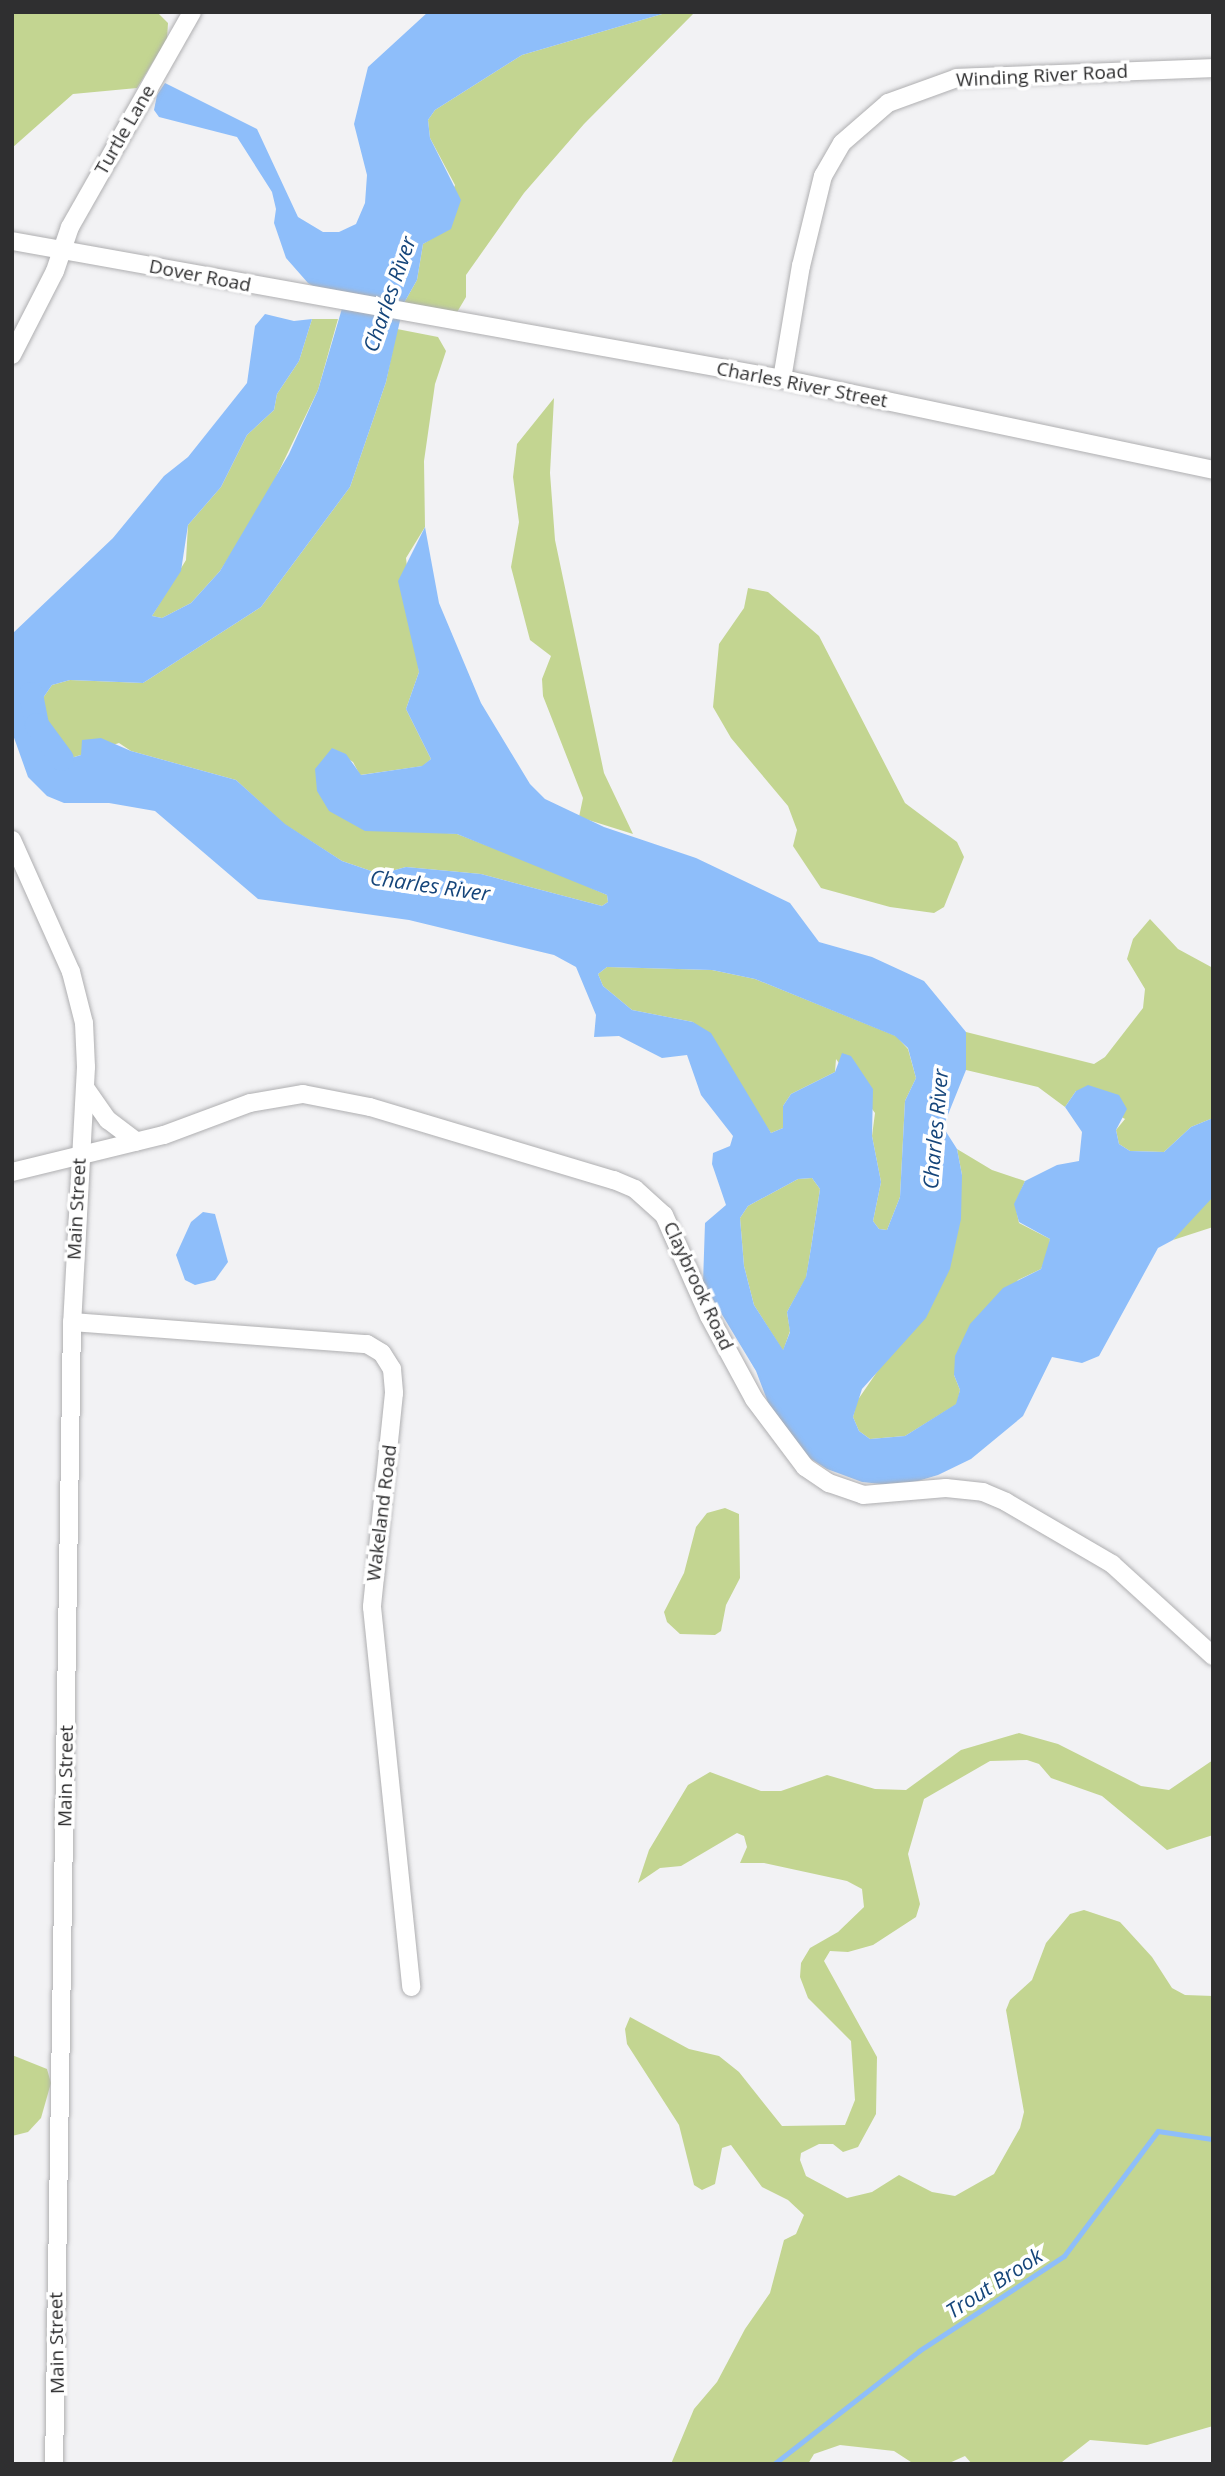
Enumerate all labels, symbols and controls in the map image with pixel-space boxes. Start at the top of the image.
street label: Winding River Road [956,60,1128,92]
street label: Turtle Lane [90,81,160,179]
water label: Charles River [357,233,421,355]
street label: Dover Road [147,255,253,297]
street label: Charles River Street [714,357,890,413]
water label: Charles River [369,864,491,906]
water label: Charles River [917,1068,953,1190]
street label: Main Street [63,1157,91,1261]
street label: Claybrook Road [658,1218,738,1354]
street label: Wakeland Road [362,1443,402,1583]
street label: Main Street [54,1725,78,1827]
water label: Trout Brook [941,2243,1047,2323]
street label: Main Street [45,2292,69,2394]

